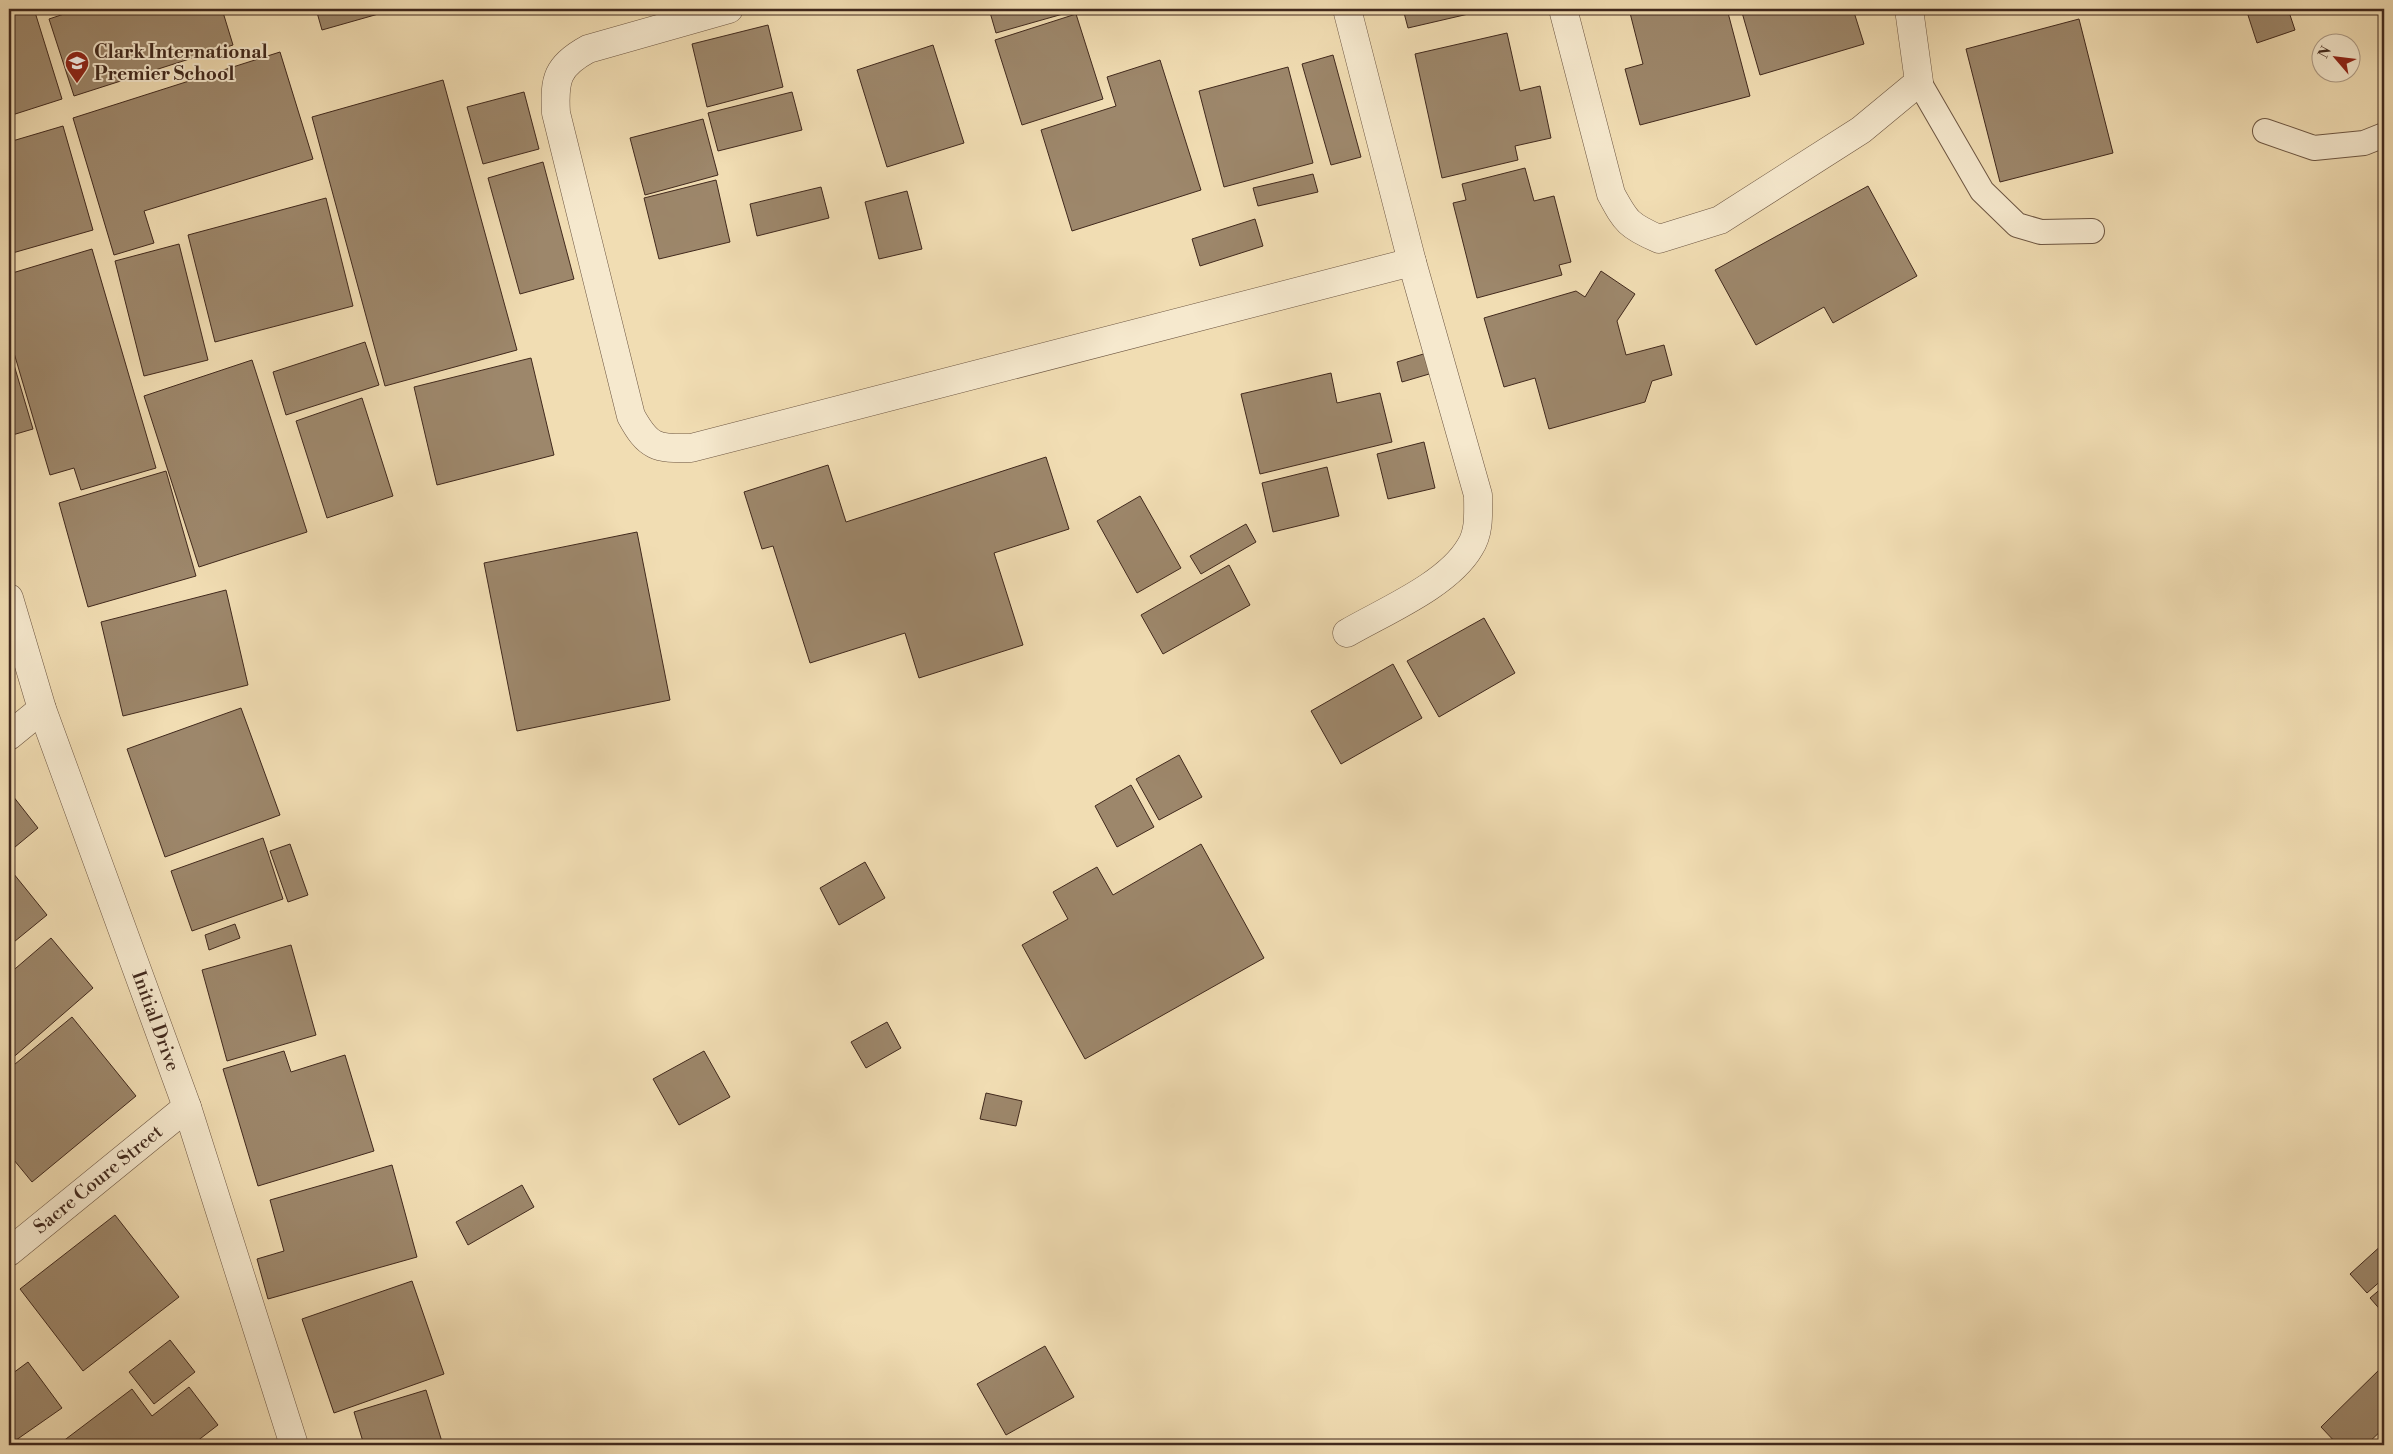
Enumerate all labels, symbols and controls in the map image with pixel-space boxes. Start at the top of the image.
north arrow [2310,32,2360,82]
place label: Clark International Premier School [94,40,268,86]
text: N [2315,43,2336,61]
school or university icon: Clark International Premier School [64,50,90,84]
street label: Initial Drive [126,968,185,1075]
street label: Sacre Coure Street [29,1120,168,1239]

